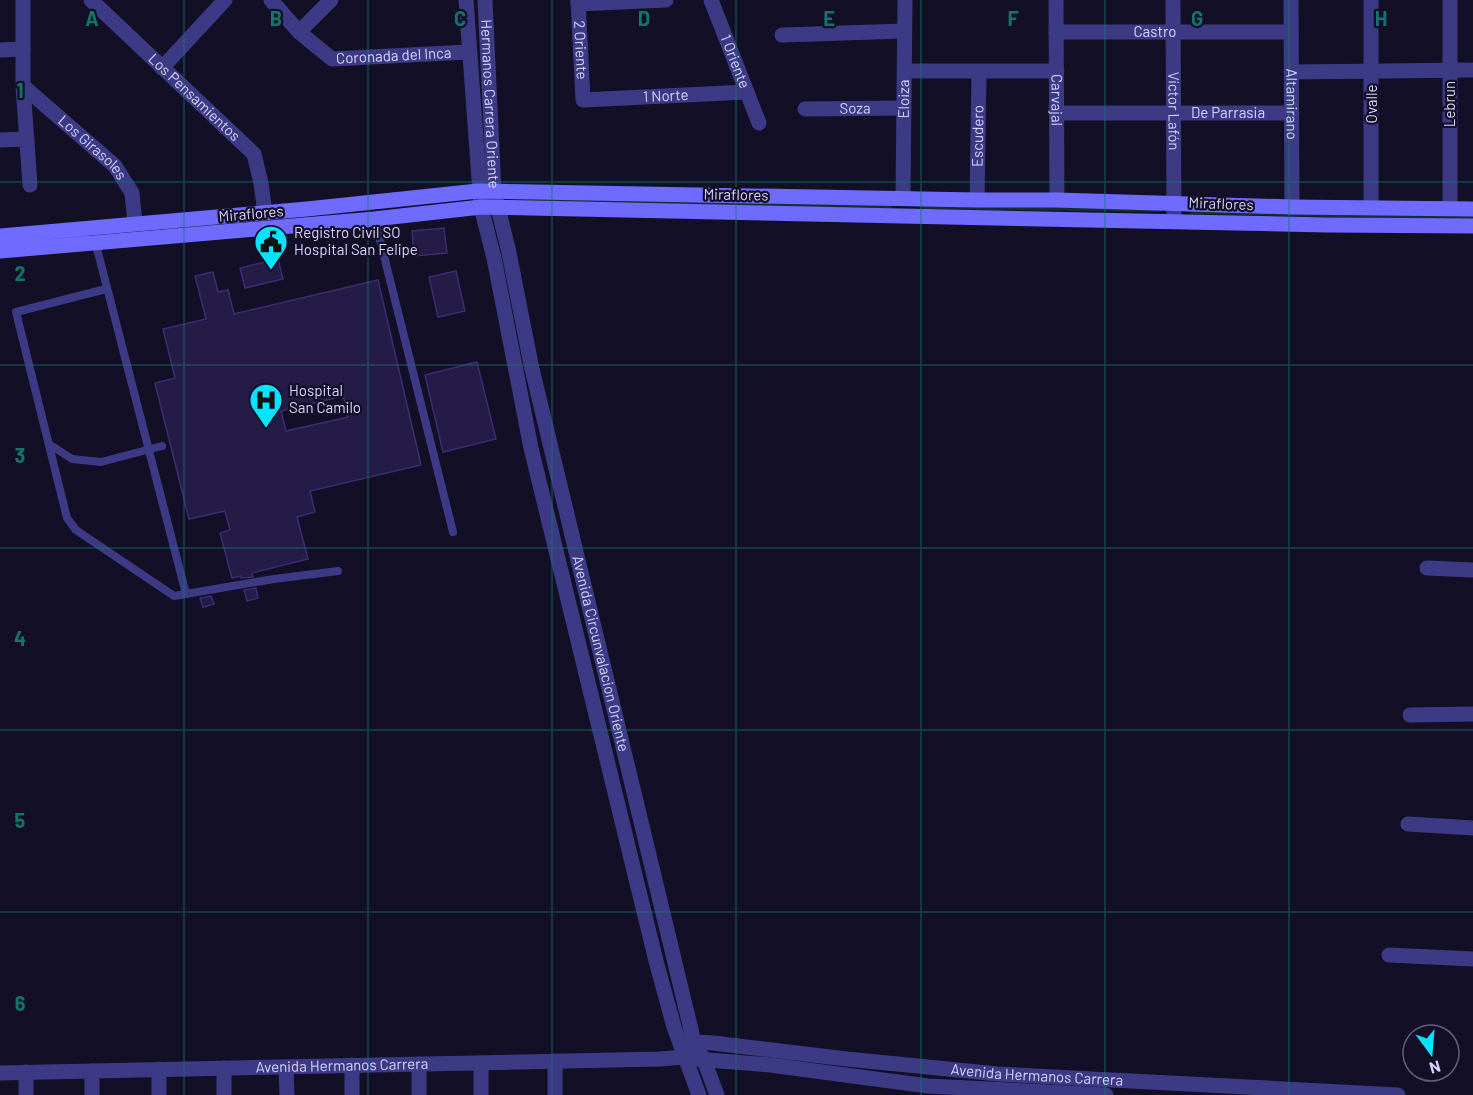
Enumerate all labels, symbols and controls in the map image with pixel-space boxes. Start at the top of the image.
text: A [85,6,99,30]
text: B [270,6,282,30]
text: C [454,6,466,30]
text: D [638,6,650,30]
text: E [823,6,835,30]
text: F [1007,6,1019,30]
text: G [1191,6,1203,30]
text: H [1375,6,1387,30]
street label: Hermanos Carrera Oriente [478,19,504,189]
street label: 2 Oriente [571,20,592,80]
street label: Castro [1134,22,1176,40]
street label: 1 Oriente [717,32,755,91]
street label: Coronada del Inca [336,43,452,67]
street label: Los Pensamientos [145,49,245,144]
street label: Altamirano [1283,68,1302,140]
street label: Víctor Lafón [1165,72,1184,150]
street label: Carvajal [1048,74,1067,126]
text: 1 [16,78,24,102]
street label: Eloiza [894,79,912,119]
street label: Lebrun [1440,81,1458,127]
street label: 1 Norte [643,85,689,105]
street label: Ovalle [1362,85,1380,123]
street label: Soza [839,98,871,117]
street label: De Parrasia [1191,103,1265,121]
street label: Escudero [968,105,986,167]
street label: Los Girasoles [55,111,131,183]
street label: Miraflores [703,184,769,204]
street label: Miraflores [1188,193,1254,213]
street label: Miraflores [218,201,284,225]
place label: Registro Civil SO Hospital San Felipe [294,223,418,258]
public building icon: Registro Civil SO Hospital San Felipe [253,224,289,271]
text: 2 [14,261,26,285]
place label: Hospital San Camilo [289,381,361,416]
hospital icon: Hospital San Camilo [248,382,284,429]
text: 3 [15,443,25,467]
street label: Avenida Circunvalacion Oriente [569,553,634,753]
text: 4 [14,626,26,650]
text: 5 [15,808,26,832]
text: 6 [15,991,26,1015]
north arrow [1401,1023,1461,1083]
street label: Avenida Hermanos Carrera [255,1054,428,1076]
text: N [1428,1057,1443,1078]
street label: Avenida Hermanos Carrera [950,1059,1124,1089]

